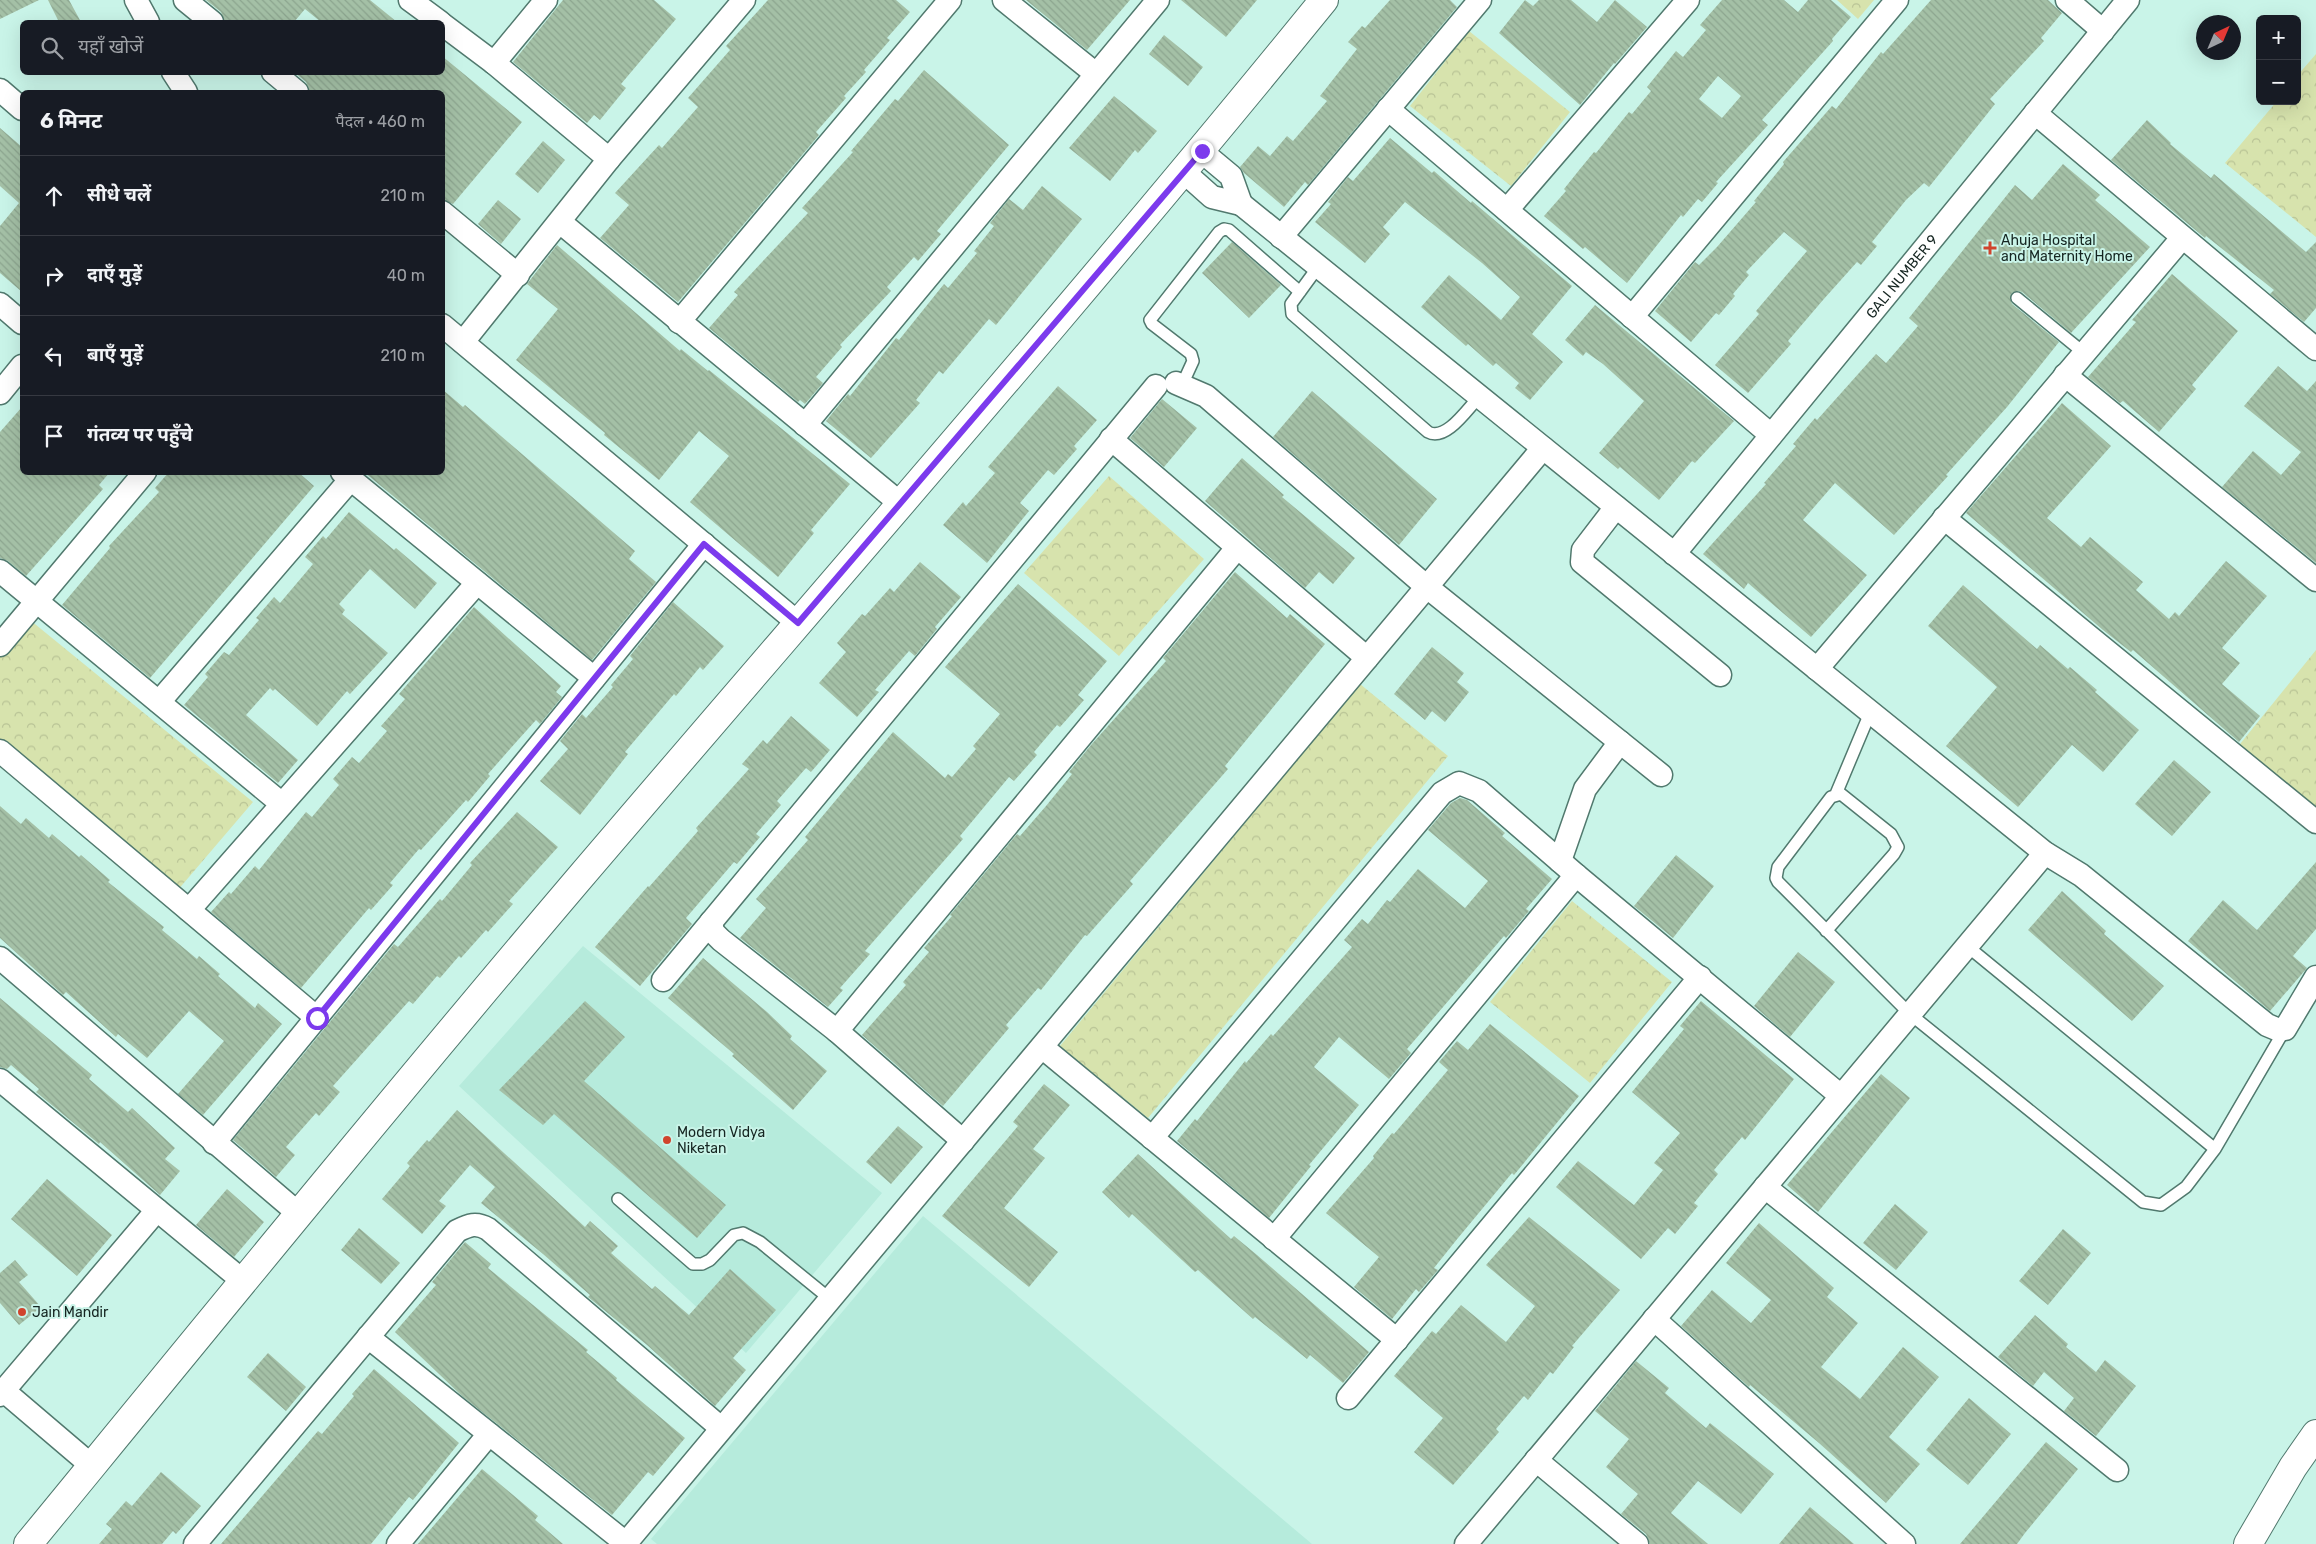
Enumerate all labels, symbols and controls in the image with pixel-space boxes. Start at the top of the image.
north arrow [2196,15,2241,60]
map controls [2256,15,2301,105]
button: + [2256,15,2301,60]
search box [20,20,445,75]
icon: search [38,34,66,62]
text: यहाँ खोजें [78,35,143,58]
button: − [2256,60,2301,105]
text: 6 मिनट [40,108,102,133]
text: पैदल · 460 m [336,112,425,131]
route end [1191,140,1214,163]
icon: ahead [40,182,68,210]
text: सीधे चलें [87,183,151,206]
text: 210 m [380,186,425,205]
street label: GALI NUMBER 9 [1862,231,1941,322]
place label: Ahuja Hospital and Maternity Home [2001,232,2133,265]
marker: Ahuja Hospital and Maternity Home [1983,241,1997,255]
icon: right [40,262,68,290]
text: दाएँ मुड़ें [87,263,142,286]
text: 40 m [387,266,425,285]
icon: left [40,342,68,370]
text: बाएँ मुड़ें [87,343,143,366]
text: 210 m [380,346,425,365]
icon: arrive [40,422,68,450]
text: गंतव्य पर पहुँचे [87,423,193,446]
route start [306,1007,329,1030]
place label: Modern Vidya Niketan [677,1124,765,1157]
marker: Modern Vidya Niketan [661,1134,673,1146]
place label: Jain Mandir [32,1304,109,1321]
marker: Jain Mandir [16,1306,28,1318]

